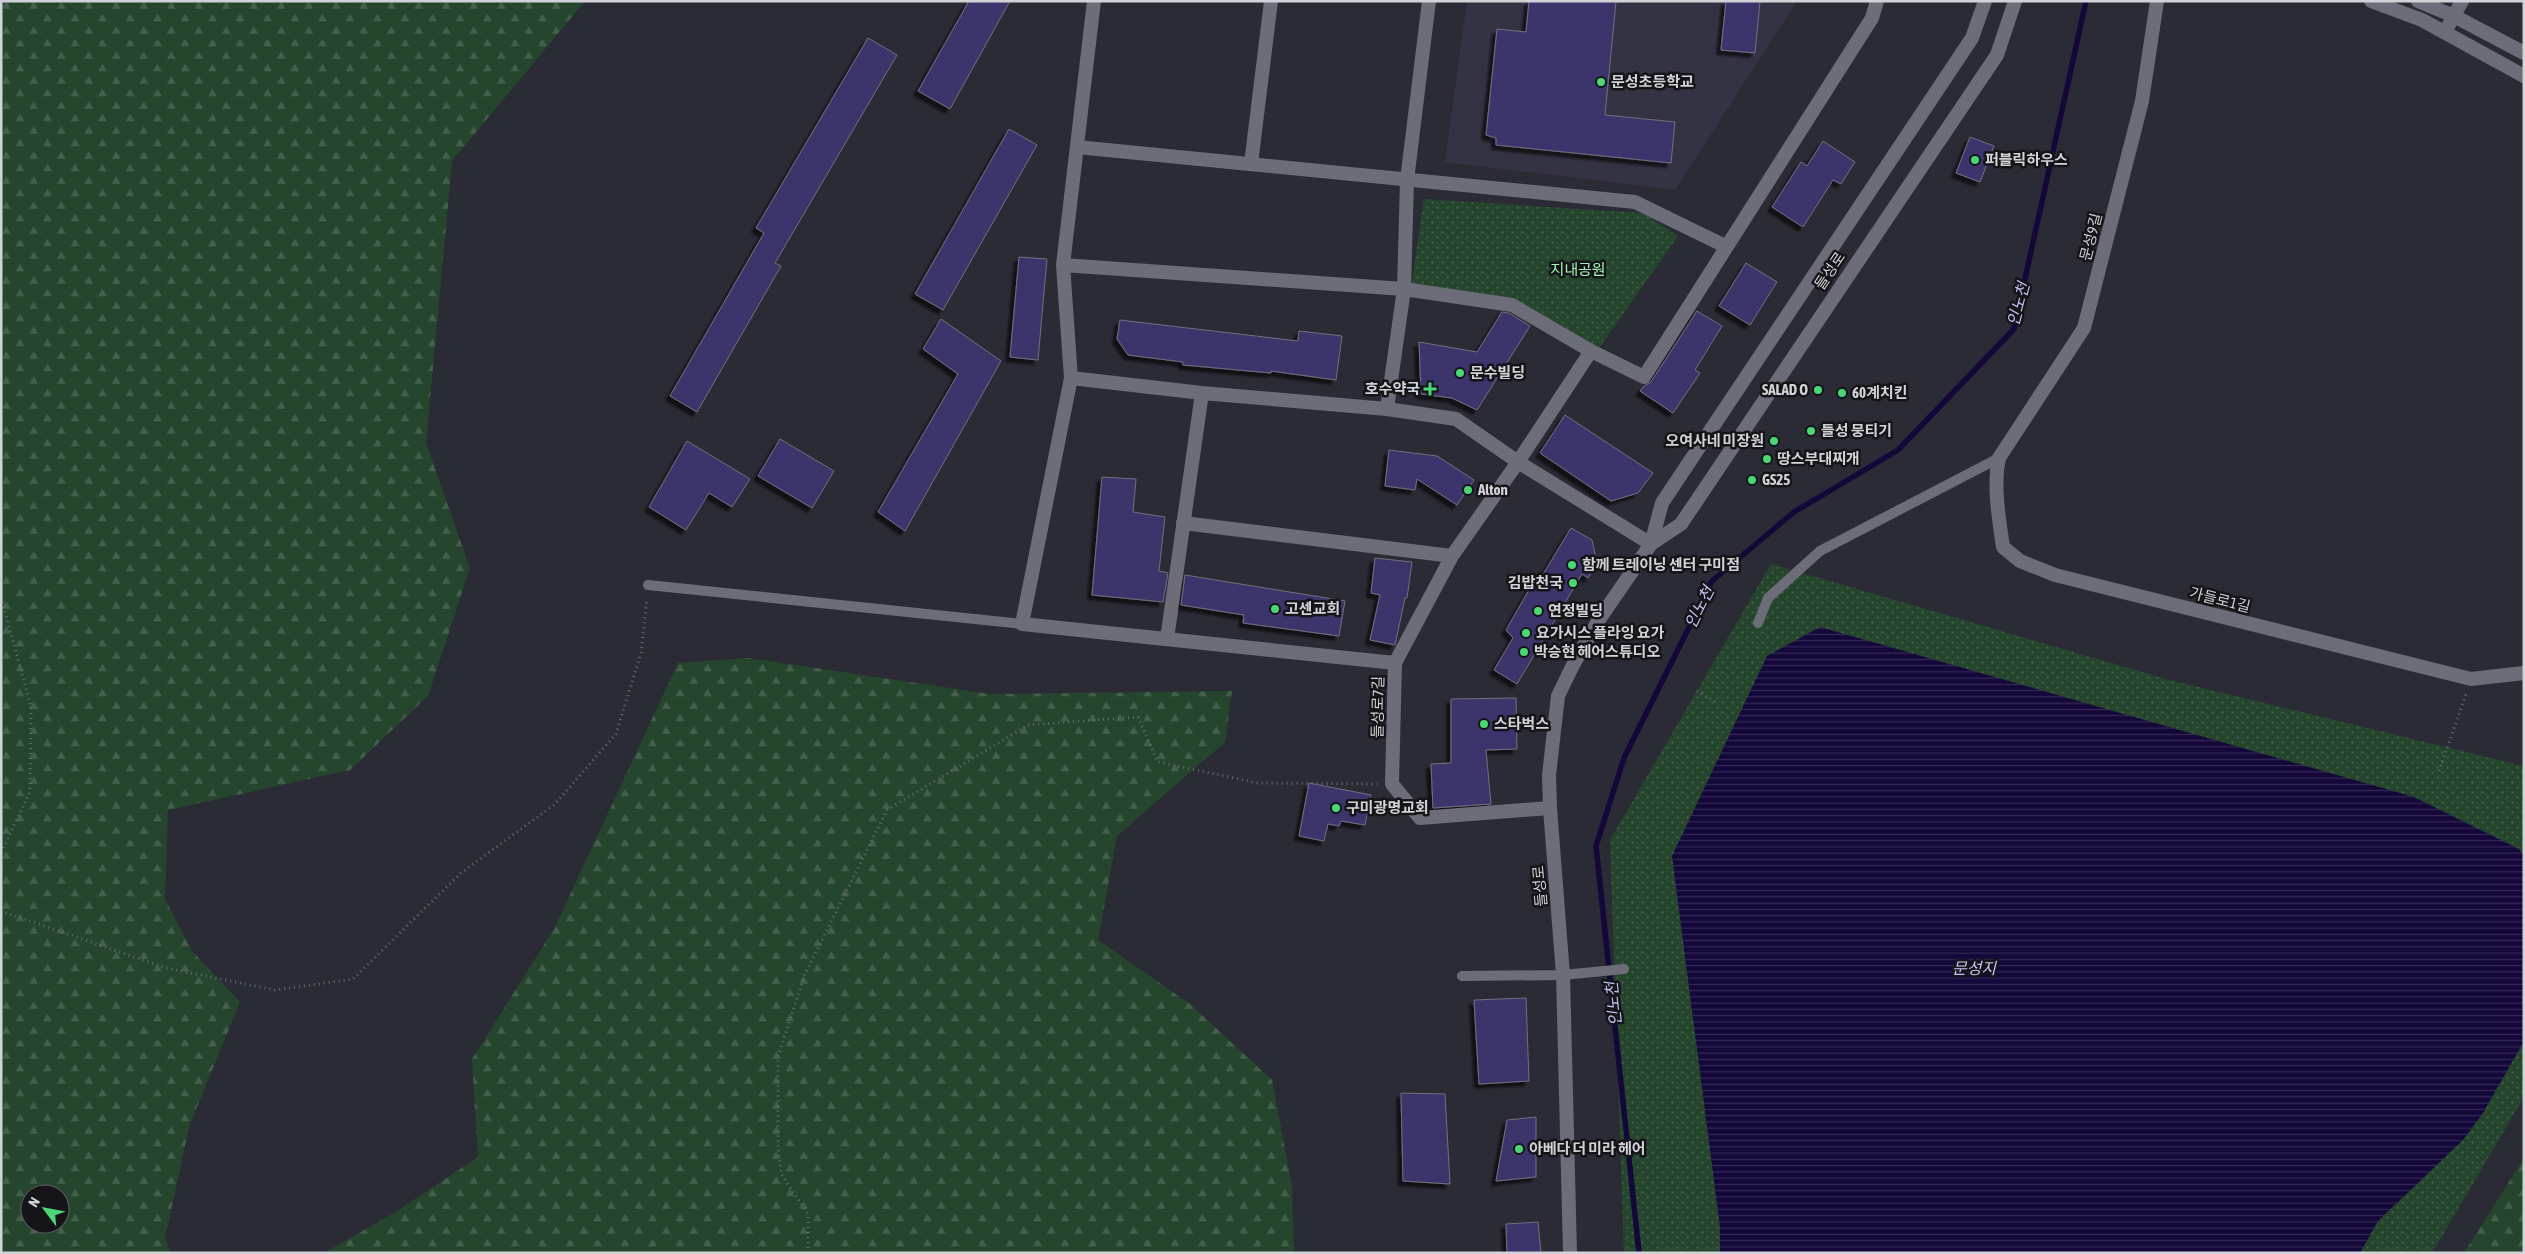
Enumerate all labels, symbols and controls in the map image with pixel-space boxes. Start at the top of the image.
place label: 문성초등학교 [1611,73,1694,90]
marker: 문성초등학교 [1595,76,1607,88]
place label: 퍼블릭하우스 [1985,151,2068,168]
marker: 퍼블릭하우스 [1969,154,1981,166]
street label: 문성9길 [2076,211,2105,262]
street label: 들성로 [1811,249,1848,293]
park label: 지내공원 [1550,261,1606,278]
water label: 인노천 [2004,278,2033,328]
place label: 문수빌딩 [1470,364,1525,381]
marker: 문수빌딩 [1454,367,1466,379]
place label: 호수약국 [1365,380,1420,397]
place label: SALAD O [1762,381,1808,398]
marker: 호수약국 [1424,383,1436,395]
marker: SALAD O [1812,384,1824,396]
place label: 60계치킨 [1852,384,1908,401]
marker: 60계치킨 [1836,387,1848,399]
place label: 들성 뭉티기 [1821,422,1892,439]
marker: 들성 뭉티기 [1805,425,1817,437]
place label: 오여사네 미장원 [1665,432,1764,449]
marker: 오여사네 미장원 [1768,435,1780,447]
place label: 땅스부대찌개 [1777,450,1860,467]
marker: 땅스부대찌개 [1761,453,1773,465]
place label: GS25 [1762,471,1790,488]
marker: GS25 [1746,474,1758,486]
place label: Alton [1477,481,1508,498]
marker: Alton [1462,484,1474,496]
place label: 함께 트레이닝 센터 구미점 [1582,556,1740,573]
marker: 함께 트레이닝 센터 구미점 [1566,559,1578,571]
place label: 김밥천국 [1508,574,1563,591]
marker: 김밥천국 [1567,577,1579,589]
water label: 인노천 [1681,581,1718,631]
street label: 가들로1길 [2188,584,2252,615]
place label: 고센교회 [1285,600,1340,617]
place label: 연정빌딩 [1548,602,1603,619]
marker: 고센교회 [1269,603,1281,615]
marker: 연정빌딩 [1532,605,1544,617]
place label: 요가시스 플라잉 요가 [1536,624,1665,641]
marker: 요가시스 플라잉 요가 [1520,627,1532,639]
place label: 박승현 헤어스튜디오 [1534,643,1660,660]
marker: 박승현 헤어스튜디오 [1518,646,1530,658]
street label: 들성로7길 [1368,676,1387,738]
place label: 스타벅스 [1494,715,1549,732]
marker: 스타벅스 [1478,718,1490,730]
place label: 구미광명교회 [1346,799,1429,816]
marker: 구미광명교회 [1330,802,1342,814]
street label: 들성로 [1529,865,1550,907]
water label: 문성지 [1952,959,1997,977]
water label: 인노천 [1602,979,1624,1027]
place label: 아베다 더 미라 헤어 [1529,1140,1646,1157]
marker: 아베다 더 미라 헤어 [1513,1143,1525,1155]
north arrow [20,1184,70,1234]
text: N [25,1194,43,1210]

